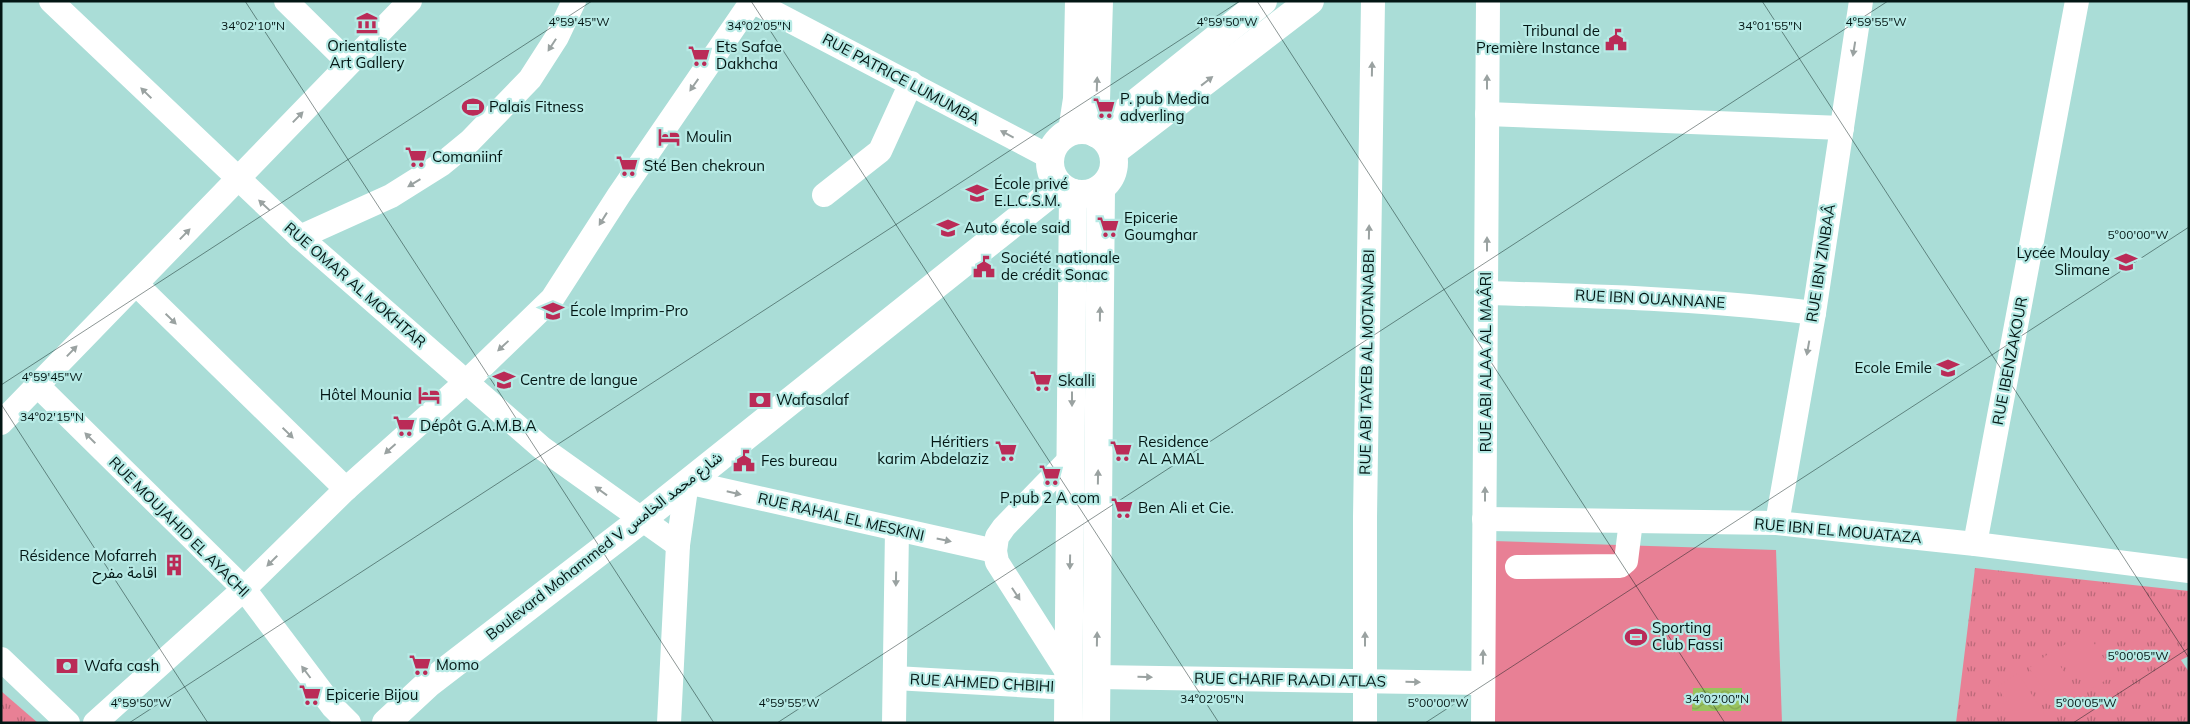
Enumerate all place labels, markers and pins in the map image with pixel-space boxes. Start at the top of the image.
museum icon: Orientaliste Art Gallery [354,10,380,36]
place label: Tribunal de Première Instance [1476,21,1600,57]
public building icon: Tribunal de Première Instance [1603,27,1629,53]
place label: Orientaliste Art Gallery [327,36,407,72]
place label: Ets Safae Dakhcha [716,37,782,73]
supermarket icon: Ets Safae Dakhcha [686,43,712,69]
place label: P. pub Media adverling [1120,89,1210,125]
sports icon: Palais Fitness [460,94,486,120]
supermarket icon: P. pub Media adverling [1091,95,1117,121]
place label: Palais Fitness [489,97,584,116]
hotel icon: Moulin [656,124,682,150]
place label: Moulin [686,127,732,146]
supermarket icon: Comaniinf [403,144,429,170]
place label: Comaniinf [432,147,503,166]
supermarket icon: Sté Ben chekroun [614,153,640,179]
place label: Sté Ben chekroun [644,156,765,175]
place label: École privé E.L.C.S.M. [994,174,1068,210]
school or university icon: École privé E.L.C.S.M. [964,180,990,206]
place label: Epicerie Goumghar [1124,208,1198,244]
supermarket icon: Epicerie Goumghar [1095,214,1121,240]
school or university icon: Auto école said [935,215,961,241]
place label: Auto école said [964,218,1070,237]
place label: Lycée Moulay Slimane [2017,243,2110,279]
place label: Société nationale de crédit Sonac [1001,248,1120,284]
school or university icon: Lycée Moulay Slimane [2113,249,2139,275]
public building icon: Société nationale de crédit Sonac [971,254,997,280]
school or university icon: École Imprim-Pro [540,298,566,324]
place label: École Imprim-Pro [570,301,688,320]
school or university icon: Ecole Emile [1935,355,1961,381]
place label: Ecole Emile [1854,358,1932,377]
school or university icon: Centre de langue [491,367,517,393]
supermarket icon: Skalli [1028,368,1054,394]
place label: Centre de langue [520,370,638,389]
place label: Skalli [1058,371,1095,390]
hotel icon: Hôtel Mounia [416,382,442,408]
place label: Hôtel Mounia [320,385,412,404]
bank icon: Wafasalaf [747,387,773,413]
place label: Wafasalaf [776,390,850,409]
supermarket icon: Dépôt G.A.M.B.A [391,413,417,439]
place label: Dépôt G.A.M.B.A [420,416,537,435]
place label: Héritiers karim Abdelaziz [877,432,989,468]
place label: Residence AL AMAL [1138,432,1209,468]
supermarket icon: Héritiers karim Abdelaziz [993,438,1019,464]
supermarket icon: Residence AL AMAL [1108,438,1134,464]
public building icon: Fes bureau [731,448,757,474]
place label: Fes bureau [761,451,837,470]
supermarket icon: P.pub 2 A com [1037,462,1063,488]
place label: P.pub 2 A com [1000,488,1100,507]
supermarket icon: Ben Ali et Cie. [1109,495,1135,521]
place label: Ben Ali et Cie. [1138,498,1234,517]
place label: Résidence Mofarreh اقامة مفرح [19,546,157,585]
building icon: Résidence Mofarreh اقامة مفرح [161,552,187,578]
place label: Sporting Club Fassi [1652,618,1723,654]
sports icon: Sporting Club Fassi [1623,624,1649,650]
supermarket icon: Momo [407,652,433,678]
bank icon: Wafa cash [54,653,80,679]
place label: Momo [436,655,479,674]
place label: Wafa cash [84,656,159,675]
supermarket icon: Epicerie Bijou [297,682,323,708]
place label: Epicerie Bijou [326,685,418,704]

